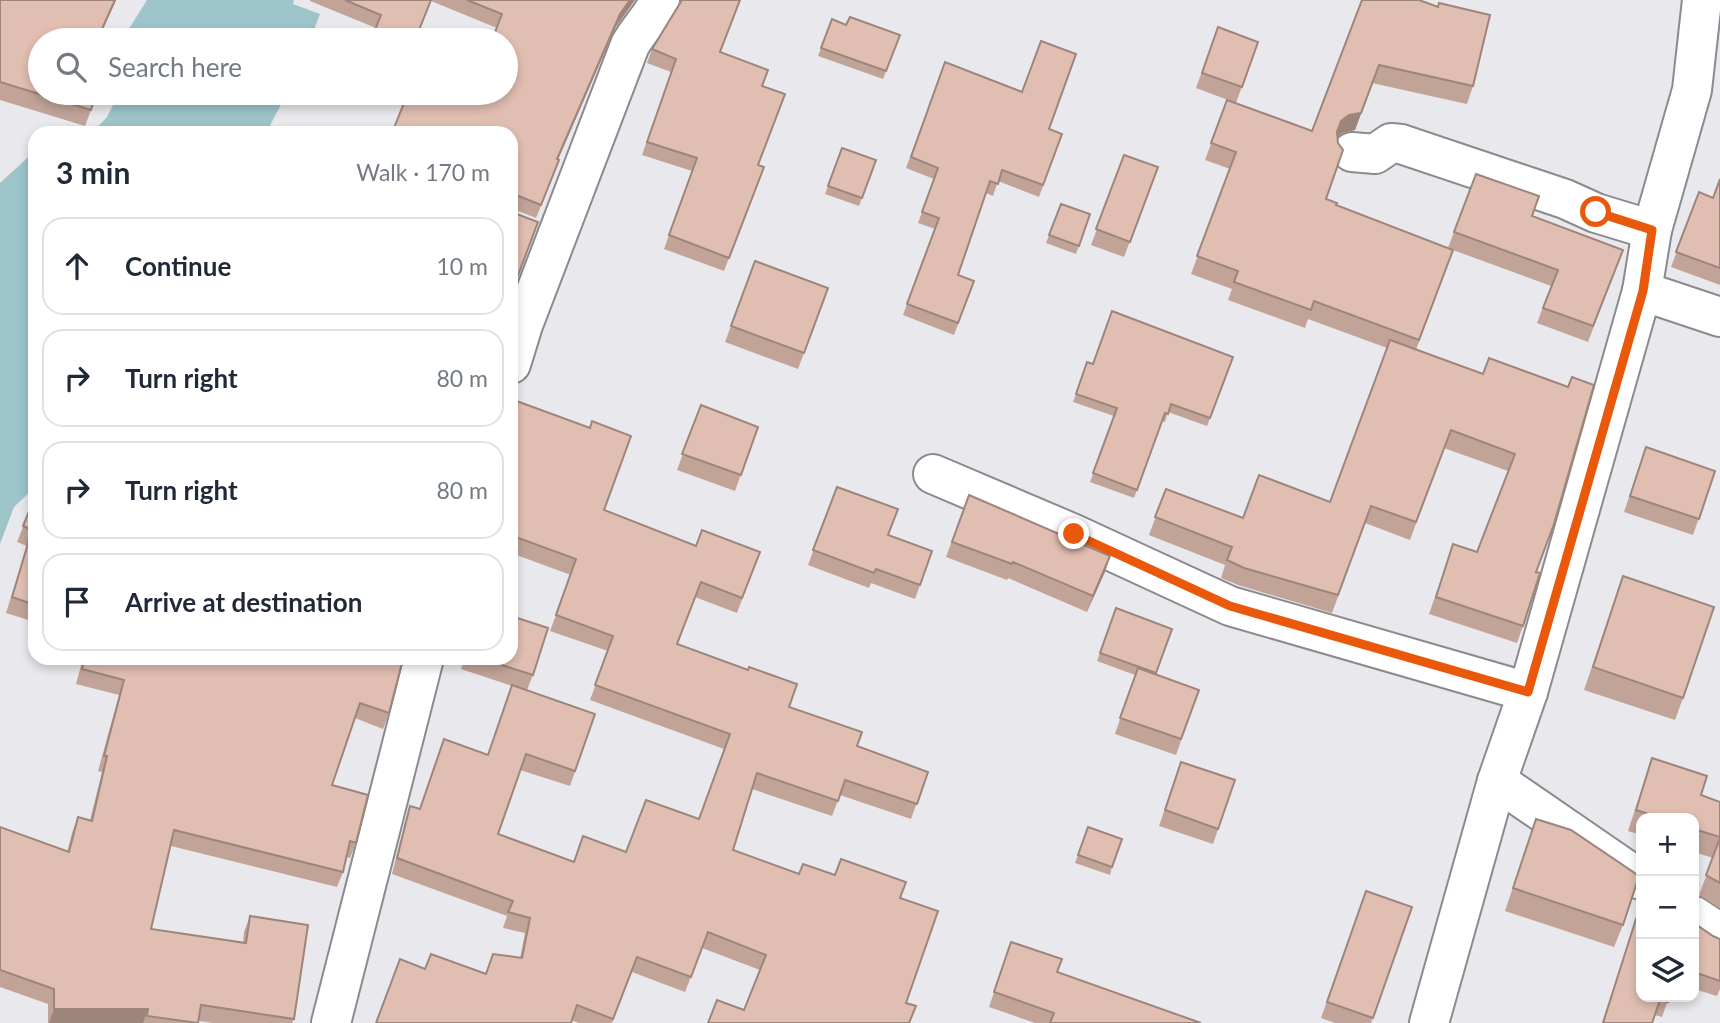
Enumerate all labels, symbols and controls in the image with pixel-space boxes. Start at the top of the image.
search box [28,28,518,105]
icon: search [52,48,90,86]
text: Search here [108,51,242,83]
text: 3 min [56,154,130,190]
text: Walk · 170 m [356,158,490,186]
route start [1580,196,1611,227]
icon: ahead [58,247,96,285]
text: Continue [125,250,231,282]
text: 10 m [437,252,488,280]
icon: right [58,359,96,397]
text: Turn right [125,362,238,394]
text: 80 m [437,364,488,392]
icon: right [58,471,96,509]
text: Turn right [125,474,238,506]
text: 80 m [437,476,488,504]
route end [1058,518,1089,549]
icon: arrive [58,583,96,621]
text: Arrive at destination [125,586,362,618]
map controls [1636,813,1699,1002]
button: + [1636,813,1699,876]
button: − [1636,876,1699,939]
button: layers [1636,939,1699,1002]

